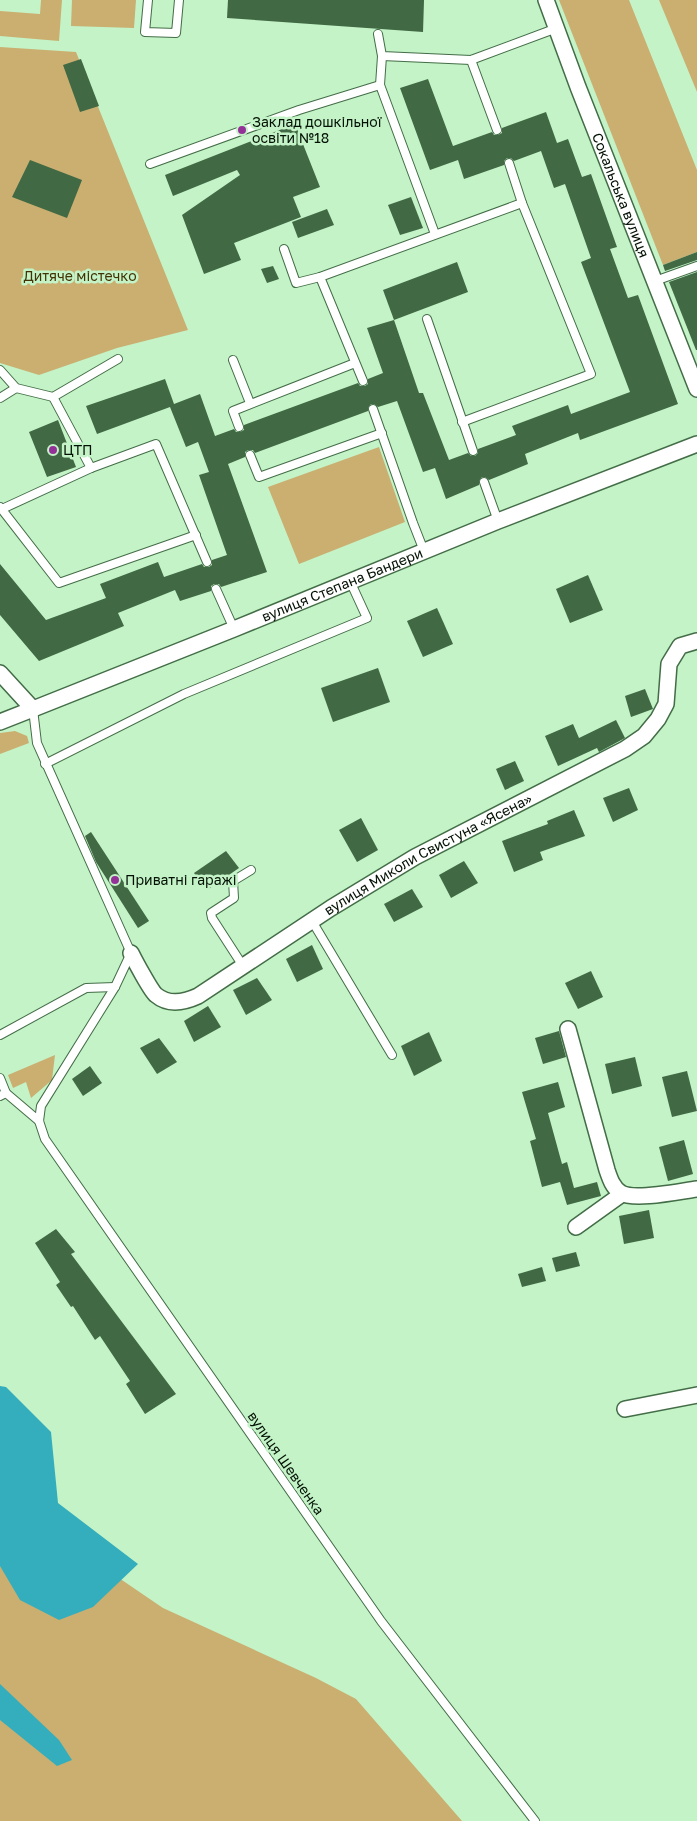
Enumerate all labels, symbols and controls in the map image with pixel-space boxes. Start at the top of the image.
place label: Заклад дошкільної освіти №18 [252,113,383,146]
marker: Заклад дошкільної освіти №18 [236,124,248,136]
street label: Сокальська вулиця [589,130,653,260]
park label: Дитяче містечко [23,267,137,284]
place label: ЦТП [63,441,93,458]
marker: ЦТП [47,444,59,456]
street label: вулиця Степана Бандери [259,544,425,625]
street label: вулиця Миколи Свистуна «Ясена» [321,789,535,918]
place label: Приватні гаражі [125,871,237,888]
marker: Приватні гаражі [109,874,121,886]
street label: вулиця Шевченка [244,1408,328,1518]

